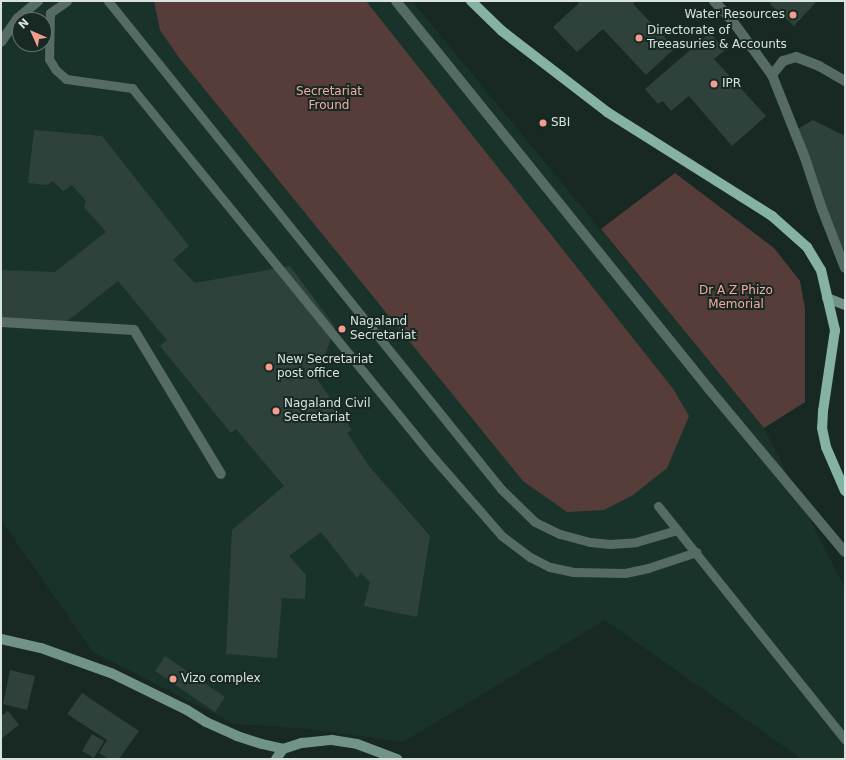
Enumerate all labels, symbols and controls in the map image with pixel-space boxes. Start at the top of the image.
place label: Water Resources [684,8,785,22]
marker: Water Resources [788,10,798,20]
north arrow [12,12,52,52]
text: N [16,16,32,32]
place label: Directorate of Treeasuries & Accounts [647,24,787,52]
marker: Directorate of Treeasuries & Accounts [634,33,644,43]
place label: IPR [722,77,741,91]
marker: IPR [709,79,719,89]
park label: Secretariat Fround [296,85,362,113]
place label: SBI [551,116,570,130]
marker: SBI [538,118,548,128]
park label: Dr A Z Phizo Memorial [699,284,773,312]
place label: Nagaland Secretariat [350,315,416,343]
marker: Nagaland Secretariat [337,324,347,334]
place label: New Secretariat post office [277,353,373,381]
marker: New Secretariat post office [264,362,274,372]
place label: Nagaland Civil Secretariat [284,397,371,425]
marker: Nagaland Civil Secretariat [271,406,281,416]
place label: Vizo complex [181,672,261,686]
marker: Vizo complex [168,674,178,684]

